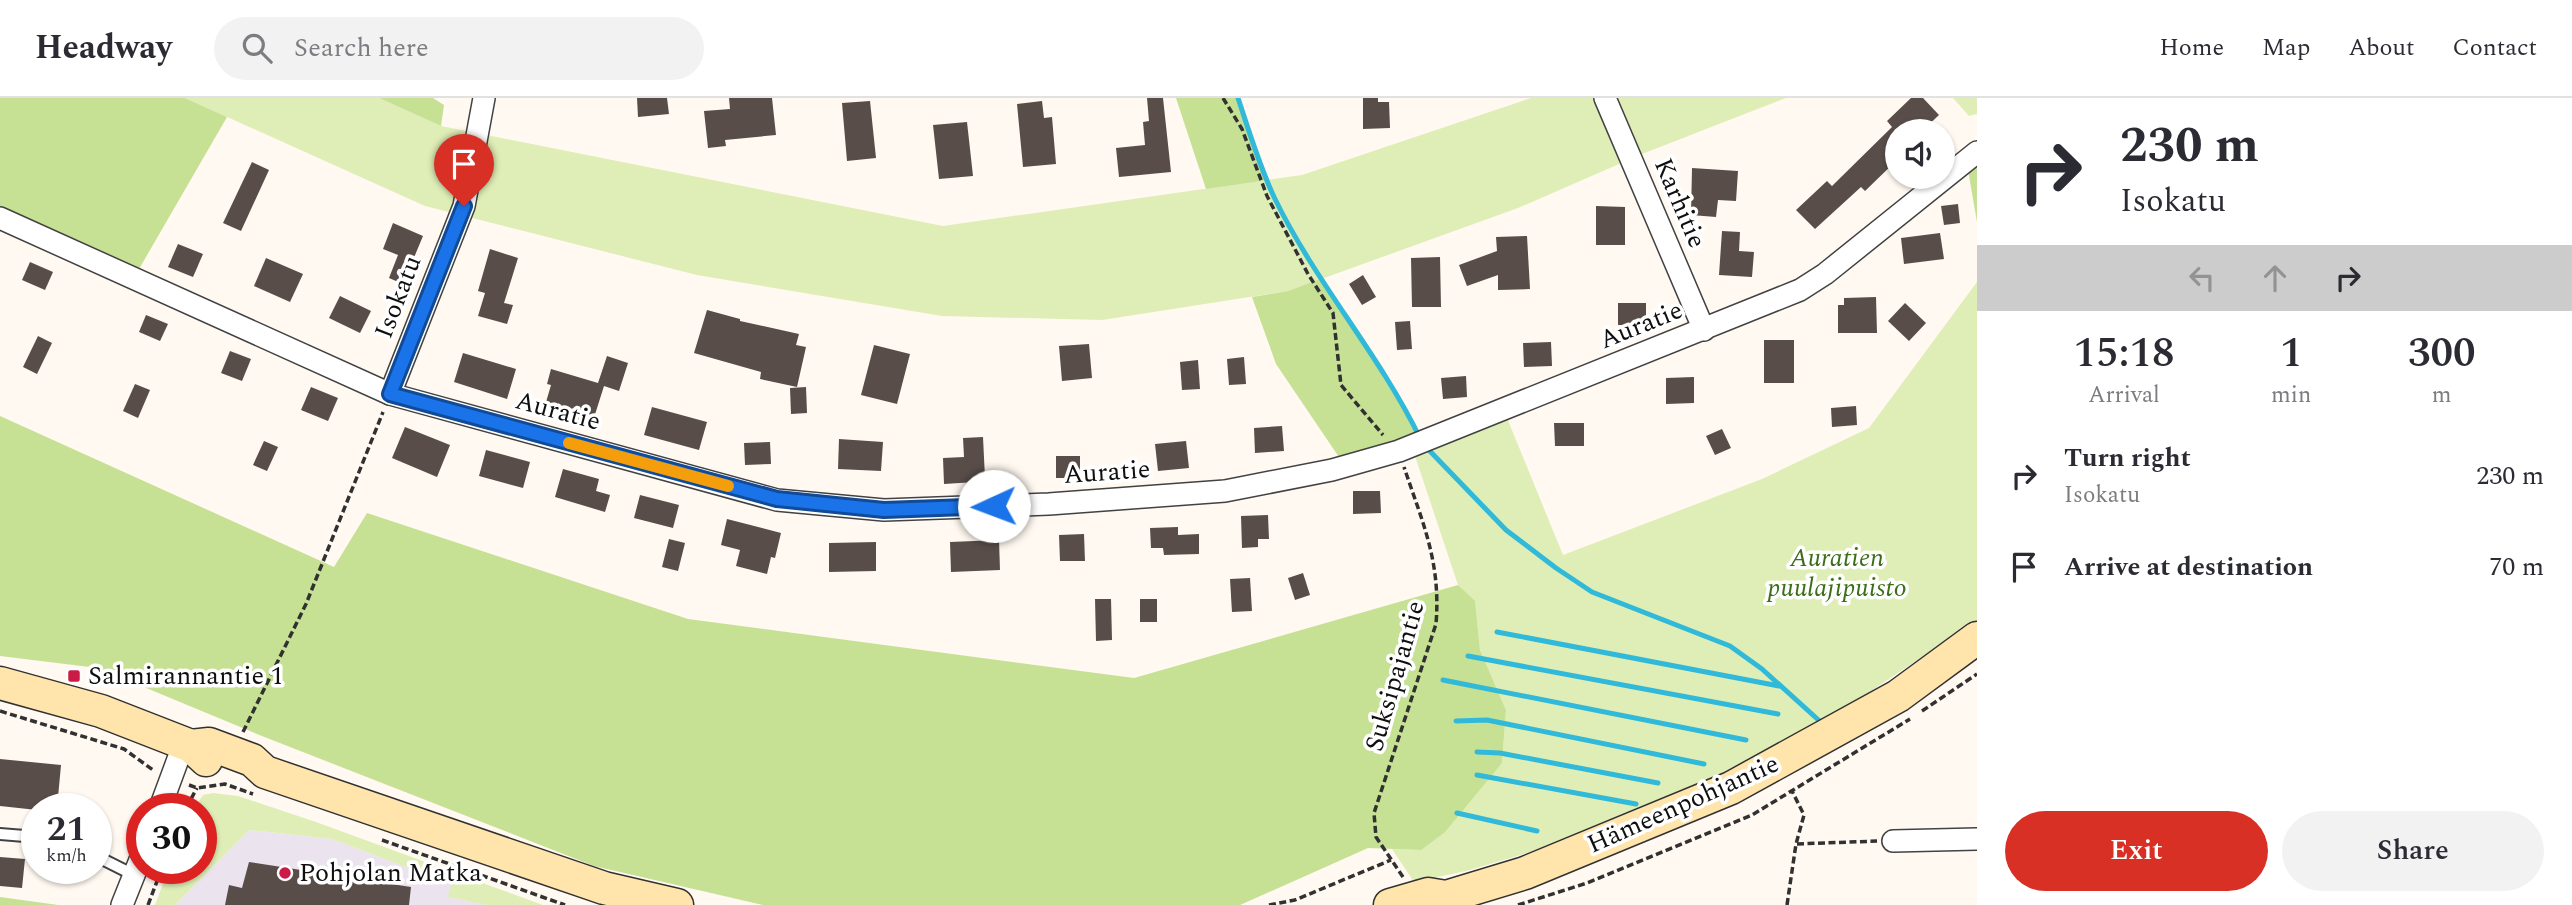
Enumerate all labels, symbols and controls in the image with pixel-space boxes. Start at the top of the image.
search box [214,17,704,80]
text: Headway [35,23,172,73]
text: Search here [294,28,429,68]
icon: search [238,29,276,67]
text: Home [2159,30,2224,66]
text: Map [2262,30,2310,66]
text: About [2348,30,2414,66]
text: Contact [2452,30,2537,66]
text: 230 m [2120,109,2259,184]
map controls [1885,119,1955,189]
button: sound [1885,119,1955,189]
icon: right [2005,126,2096,217]
pin [434,134,494,206]
icon: arrive [445,145,483,183]
street label: Karhitie [1643,152,1717,254]
text: Isokatu [2120,177,2226,226]
street label: Isokatu [364,250,432,344]
icon: left [2183,259,2221,297]
icon: ahead [2256,259,2294,297]
icon: right [2329,259,2367,297]
street label: Auratie [1593,290,1689,360]
text: 15:18 [2074,322,2175,385]
text: 1 [2280,322,2302,385]
text: 300 [2408,322,2475,385]
text: Arrival [2088,378,2160,413]
text: min [2271,378,2311,413]
text: m [2432,378,2452,413]
street label: Auratie [511,380,605,442]
text: Turn right [2064,438,2191,478]
street label: Auratie [1062,449,1152,495]
text: 230 m [2476,456,2544,496]
icon: right [2005,457,2043,495]
position arrow [957,469,1031,543]
text: Isokatu [2064,478,2140,513]
park label: Auratien puulajipuisto [1766,538,1907,608]
text: Arrive at destination [2064,547,2313,587]
text: 70 m [2489,547,2544,587]
icon: arrive [2005,548,2043,586]
street label: Suksipajantie [1354,596,1436,756]
place label: Salmirannantie 1 [88,656,284,696]
marker: Salmirannantie 1 [66,668,82,684]
street label: Hämeenpohjantie [1581,744,1785,864]
speed limit sign: 30 [126,793,217,884]
text: 21 [47,803,86,856]
button: Exit [2005,811,2268,891]
button: Share [2282,811,2544,891]
text: km/h [46,842,87,869]
place label: Pohjolan Matka [299,853,482,893]
marker: Pohjolan Matka [277,865,293,881]

